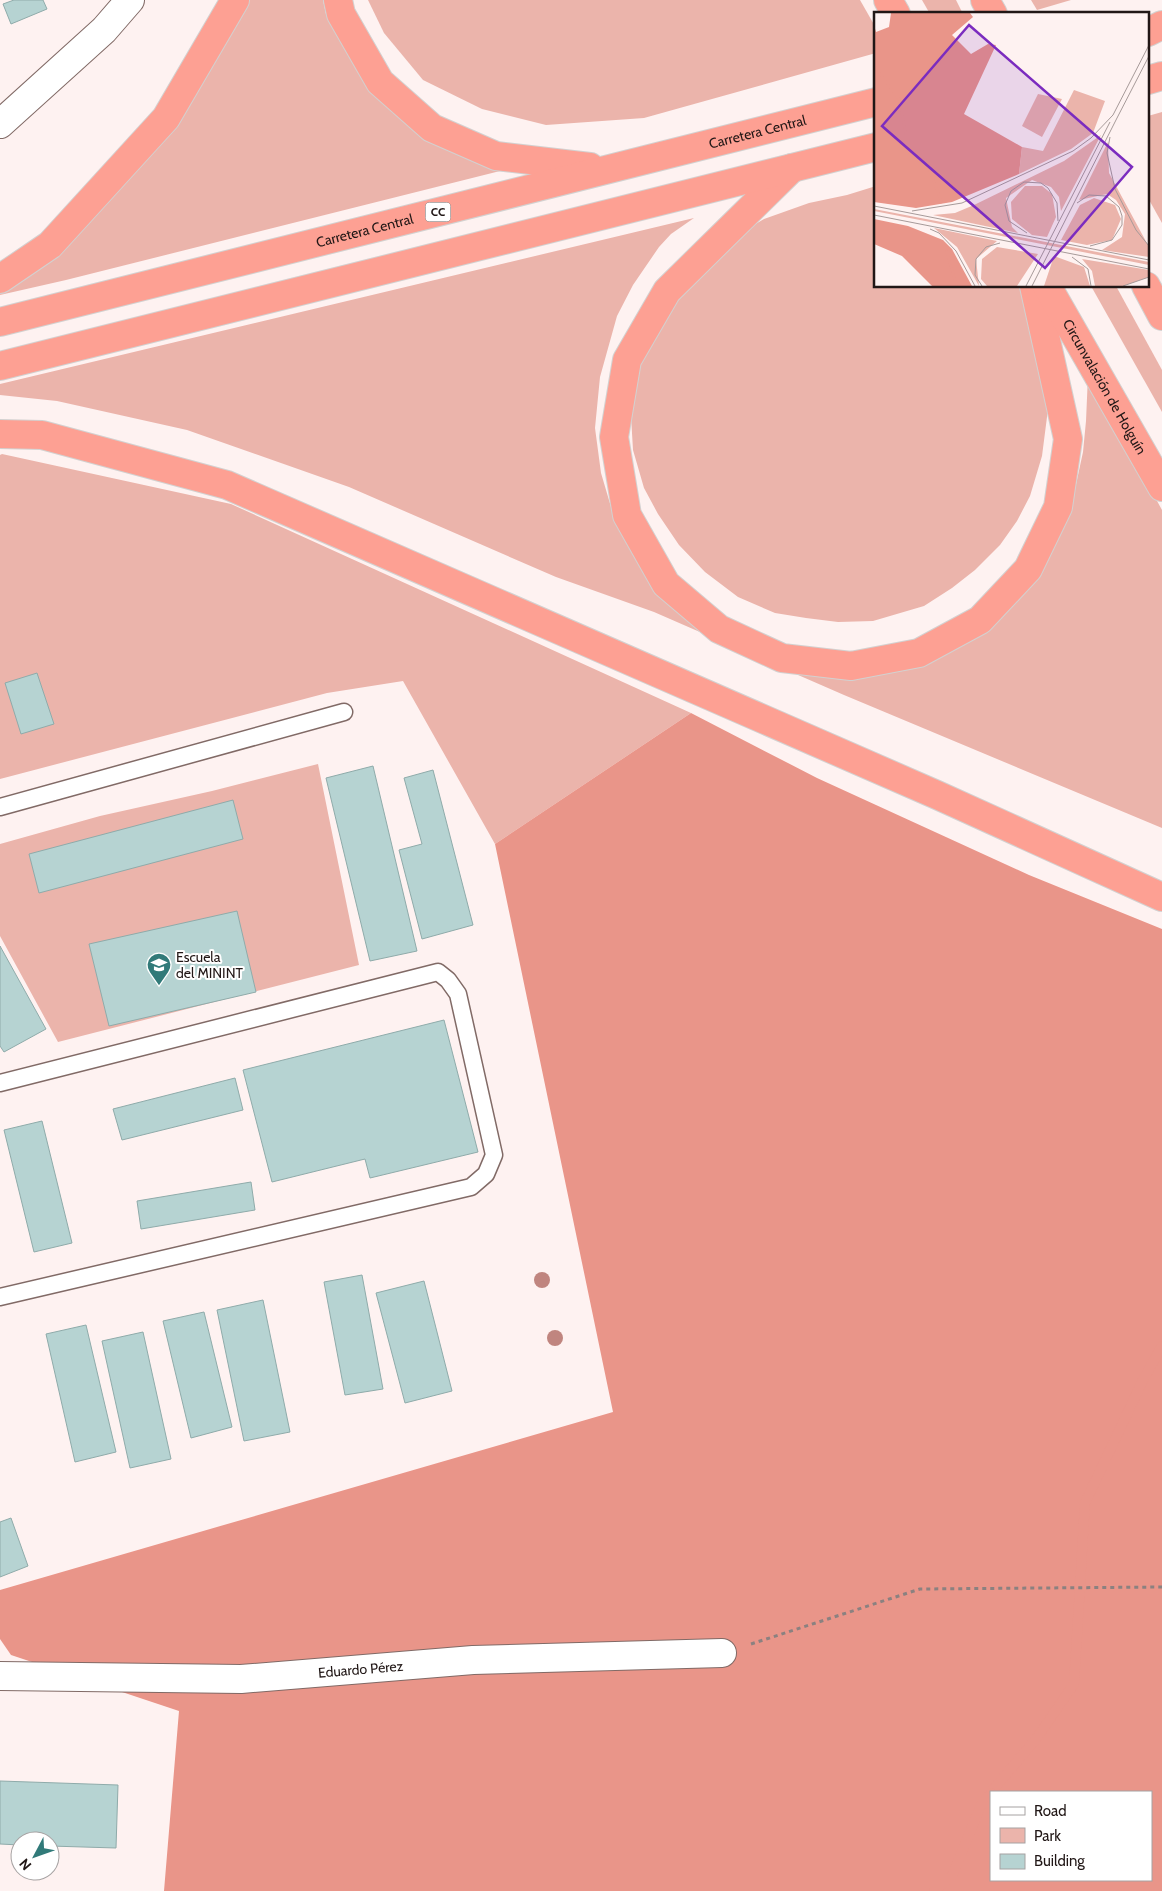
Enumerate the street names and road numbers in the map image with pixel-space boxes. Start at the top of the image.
street label: Carretera Central [707,111,809,153]
road number: CC [426,202,450,222]
street label: Carretera Central [314,209,416,251]
street label: Circunvalación de Holguín [1059,316,1151,458]
street label: Eduardo Pérez [317,1657,404,1682]

